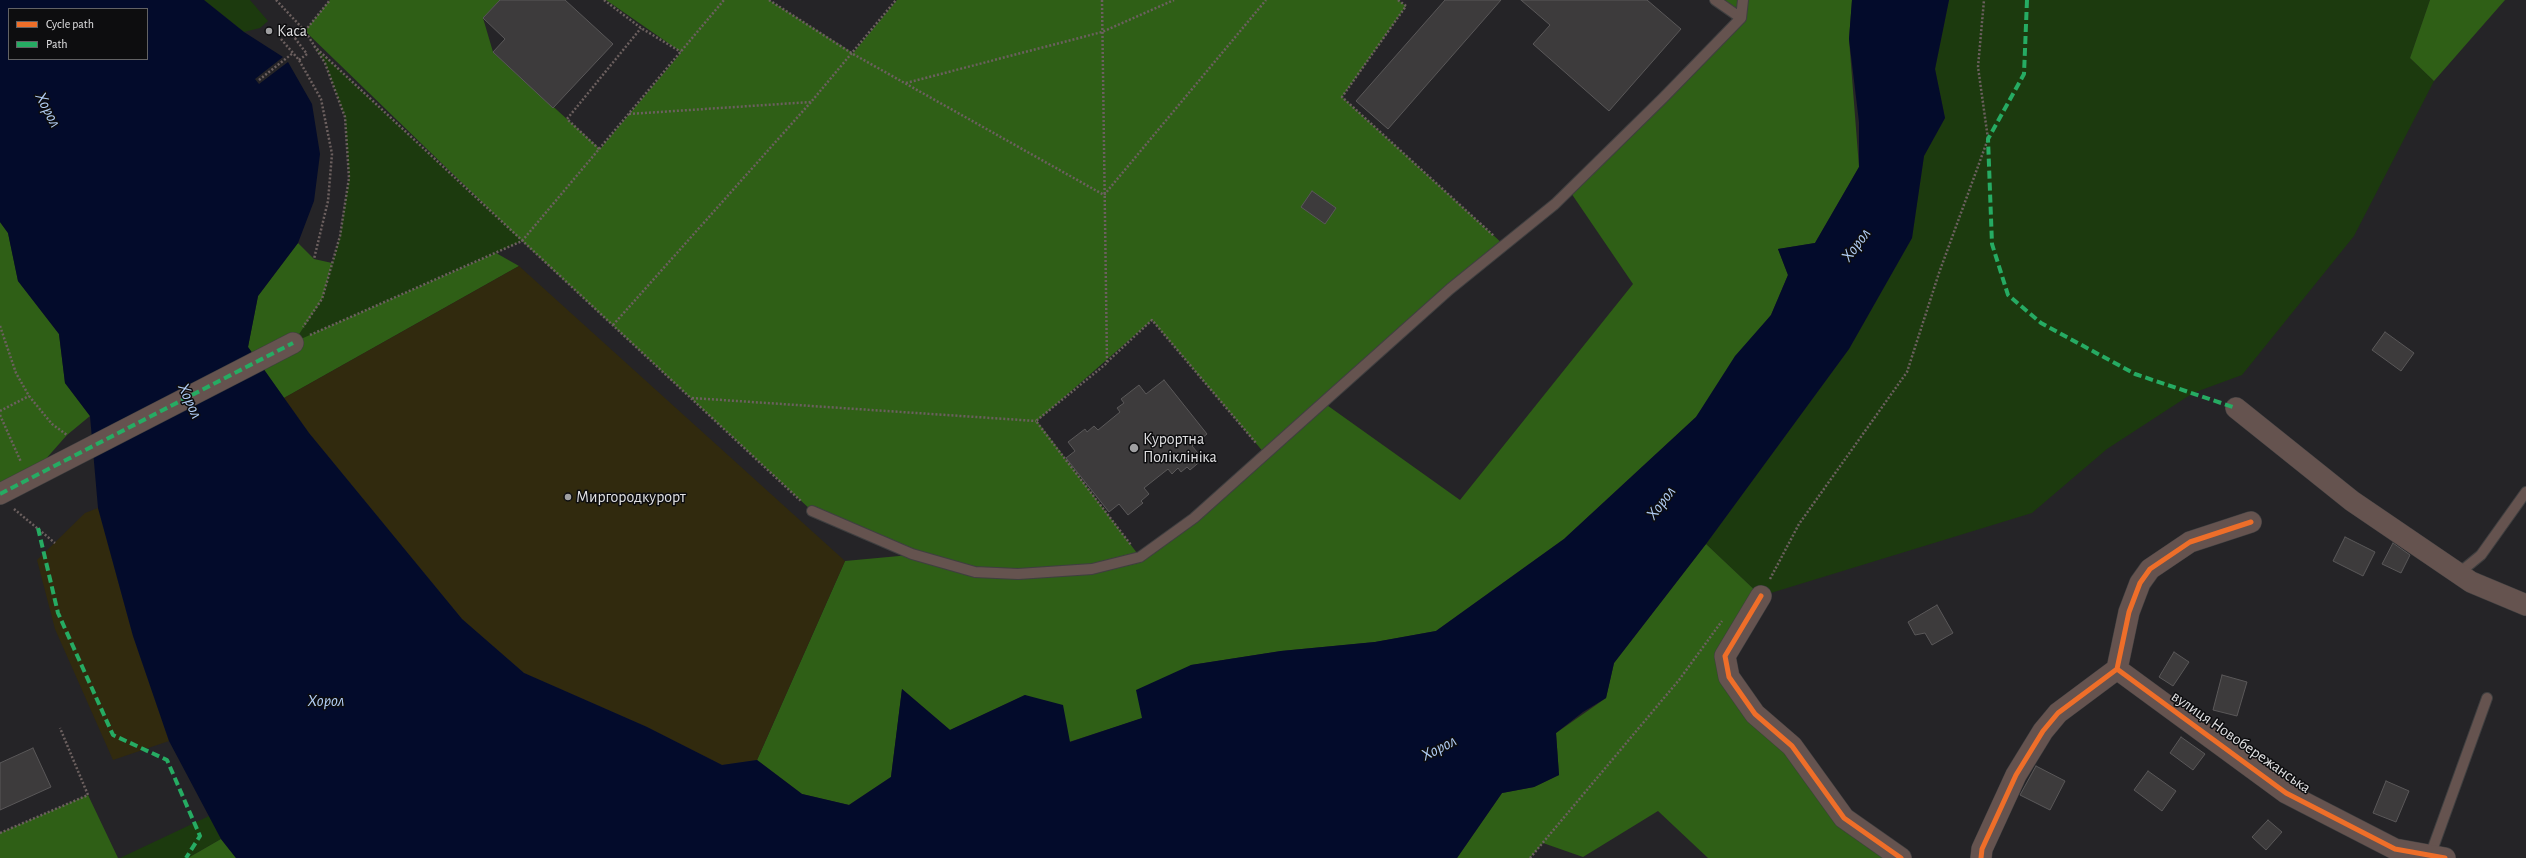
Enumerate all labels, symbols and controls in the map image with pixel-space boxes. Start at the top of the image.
legend [8,8,148,60]
text: Cycle path [46,18,94,30]
place label: Каса [277,21,307,41]
marker: Каса [264,26,274,36]
text: Path [46,38,68,50]
water label: Хорол [31,89,65,131]
water label: Хорол [1837,224,1875,266]
water label: Хорол [173,380,207,422]
place label: Курортна Поліклініка [1143,429,1217,467]
marker: Курортна Поліклініка [1128,442,1140,454]
water label: Хорол [1642,482,1680,524]
place label: Миргородкурорт [576,487,686,507]
marker: Миргородкурорт [563,492,573,502]
street label: вулиця Новобережанська [2168,687,2314,797]
water label: Хорол [308,691,344,711]
water label: Хорол [1418,731,1460,765]

